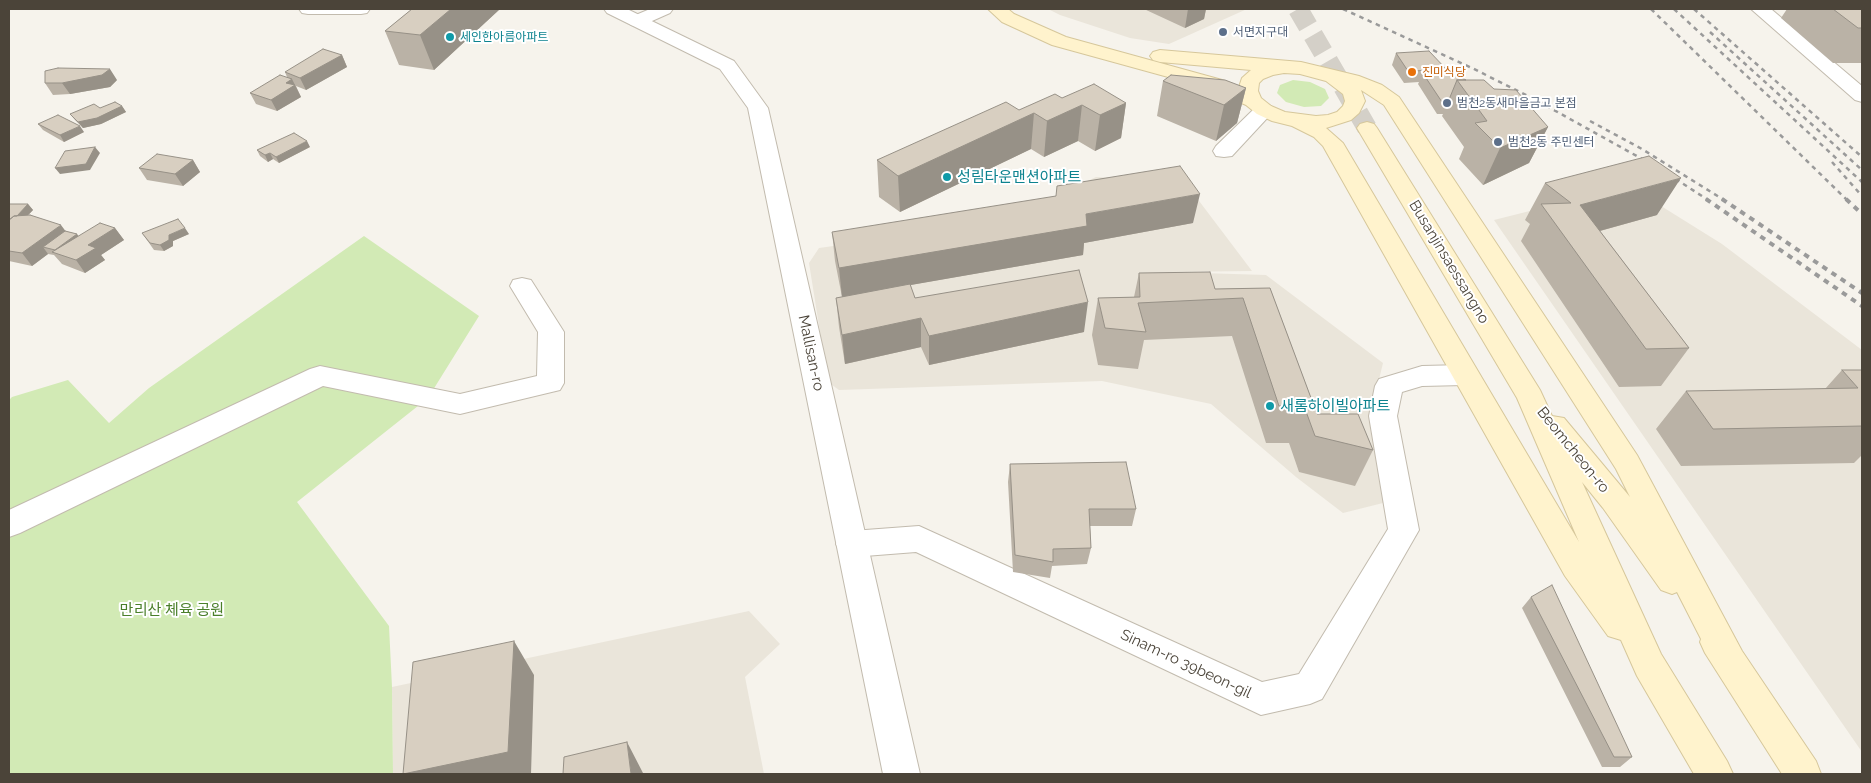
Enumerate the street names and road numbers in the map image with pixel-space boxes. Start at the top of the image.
street label: Busanjinsaessangno [1405,197,1493,327]
street label: Mallisan-ro [794,313,828,393]
street label: Beomcheon-ro [1533,403,1613,497]
street label: Sinam-ro 39beon-gil [1118,626,1254,702]

